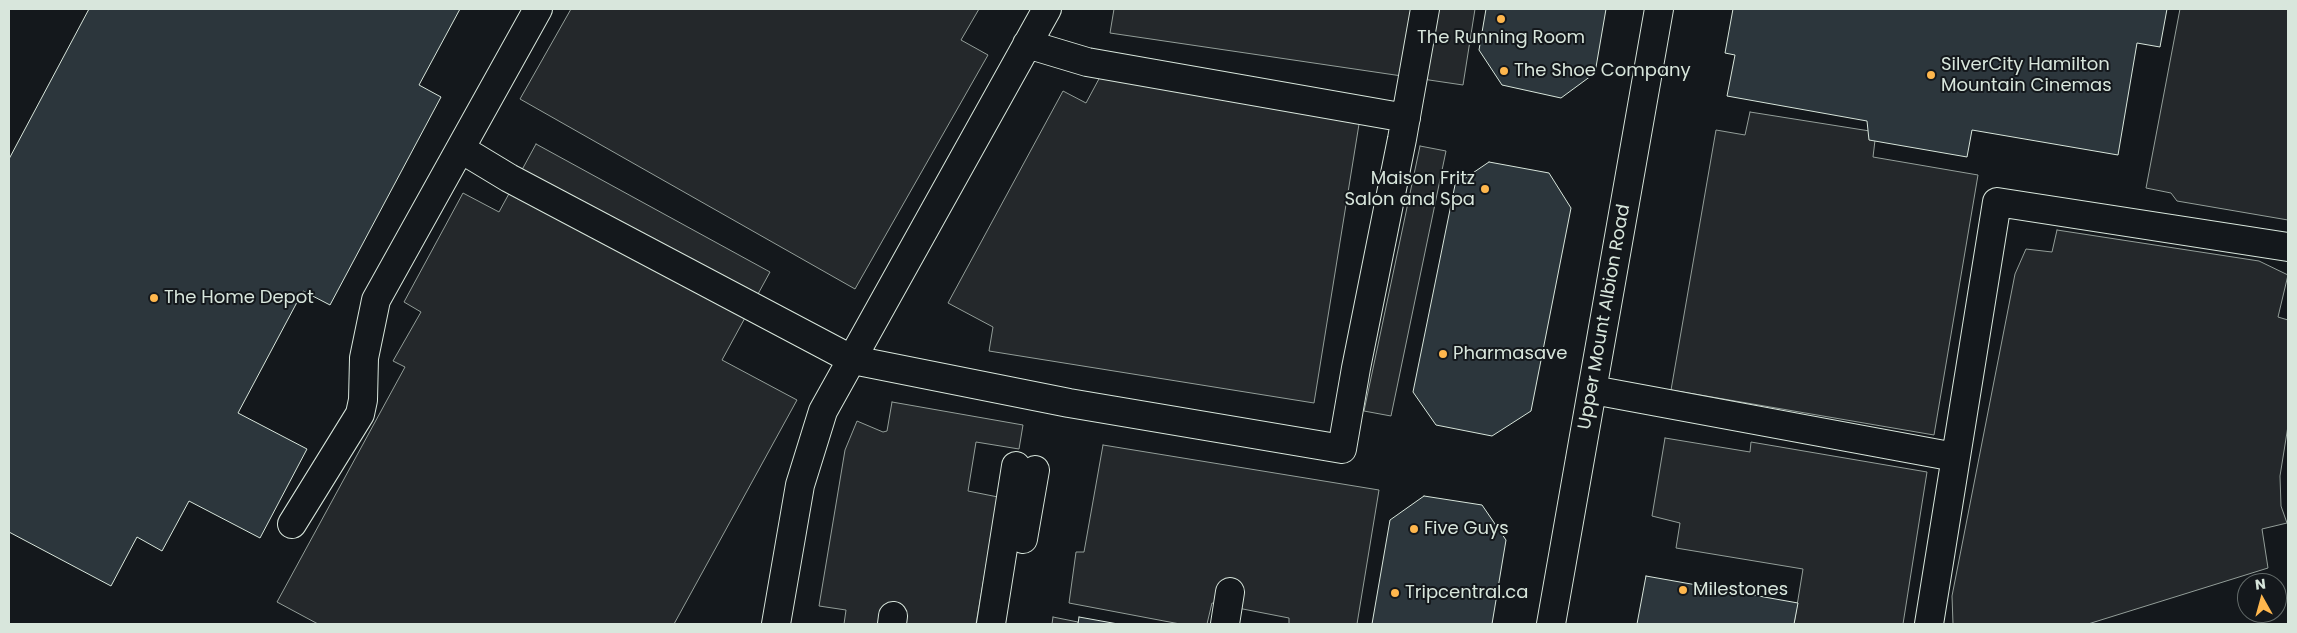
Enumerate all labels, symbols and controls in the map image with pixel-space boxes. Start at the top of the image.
marker: The Running Room [1495,13,1507,25]
place label: The Running Room [1417,27,1585,49]
place label: SilverCity Hamilton Mountain Cinemas [1941,54,2112,96]
place label: The Shoe Company [1514,60,1691,82]
marker: The Shoe Company [1498,65,1510,77]
marker: SilverCity Hamilton Mountain Cinemas [1925,69,1937,81]
place label: Maison Fritz Salon and Spa [1344,168,1475,210]
marker: Maison Fritz Salon and Spa [1479,183,1491,195]
street label: Upper Mount Albion Road [1575,203,1635,431]
place label: The Home Depot [164,287,314,309]
marker: The Home Depot [148,292,160,304]
place label: Pharmasave [1453,343,1567,365]
marker: Pharmasave [1437,348,1449,360]
place label: Five Guys [1424,518,1509,540]
marker: Five Guys [1408,523,1420,535]
north arrow [2237,573,2287,623]
text: N [2254,574,2267,595]
place label: Milestones [1693,579,1788,601]
place label: Tripcentral.ca [1405,582,1528,604]
marker: Milestones [1677,584,1689,596]
marker: Tripcentral.ca [1389,587,1401,599]

